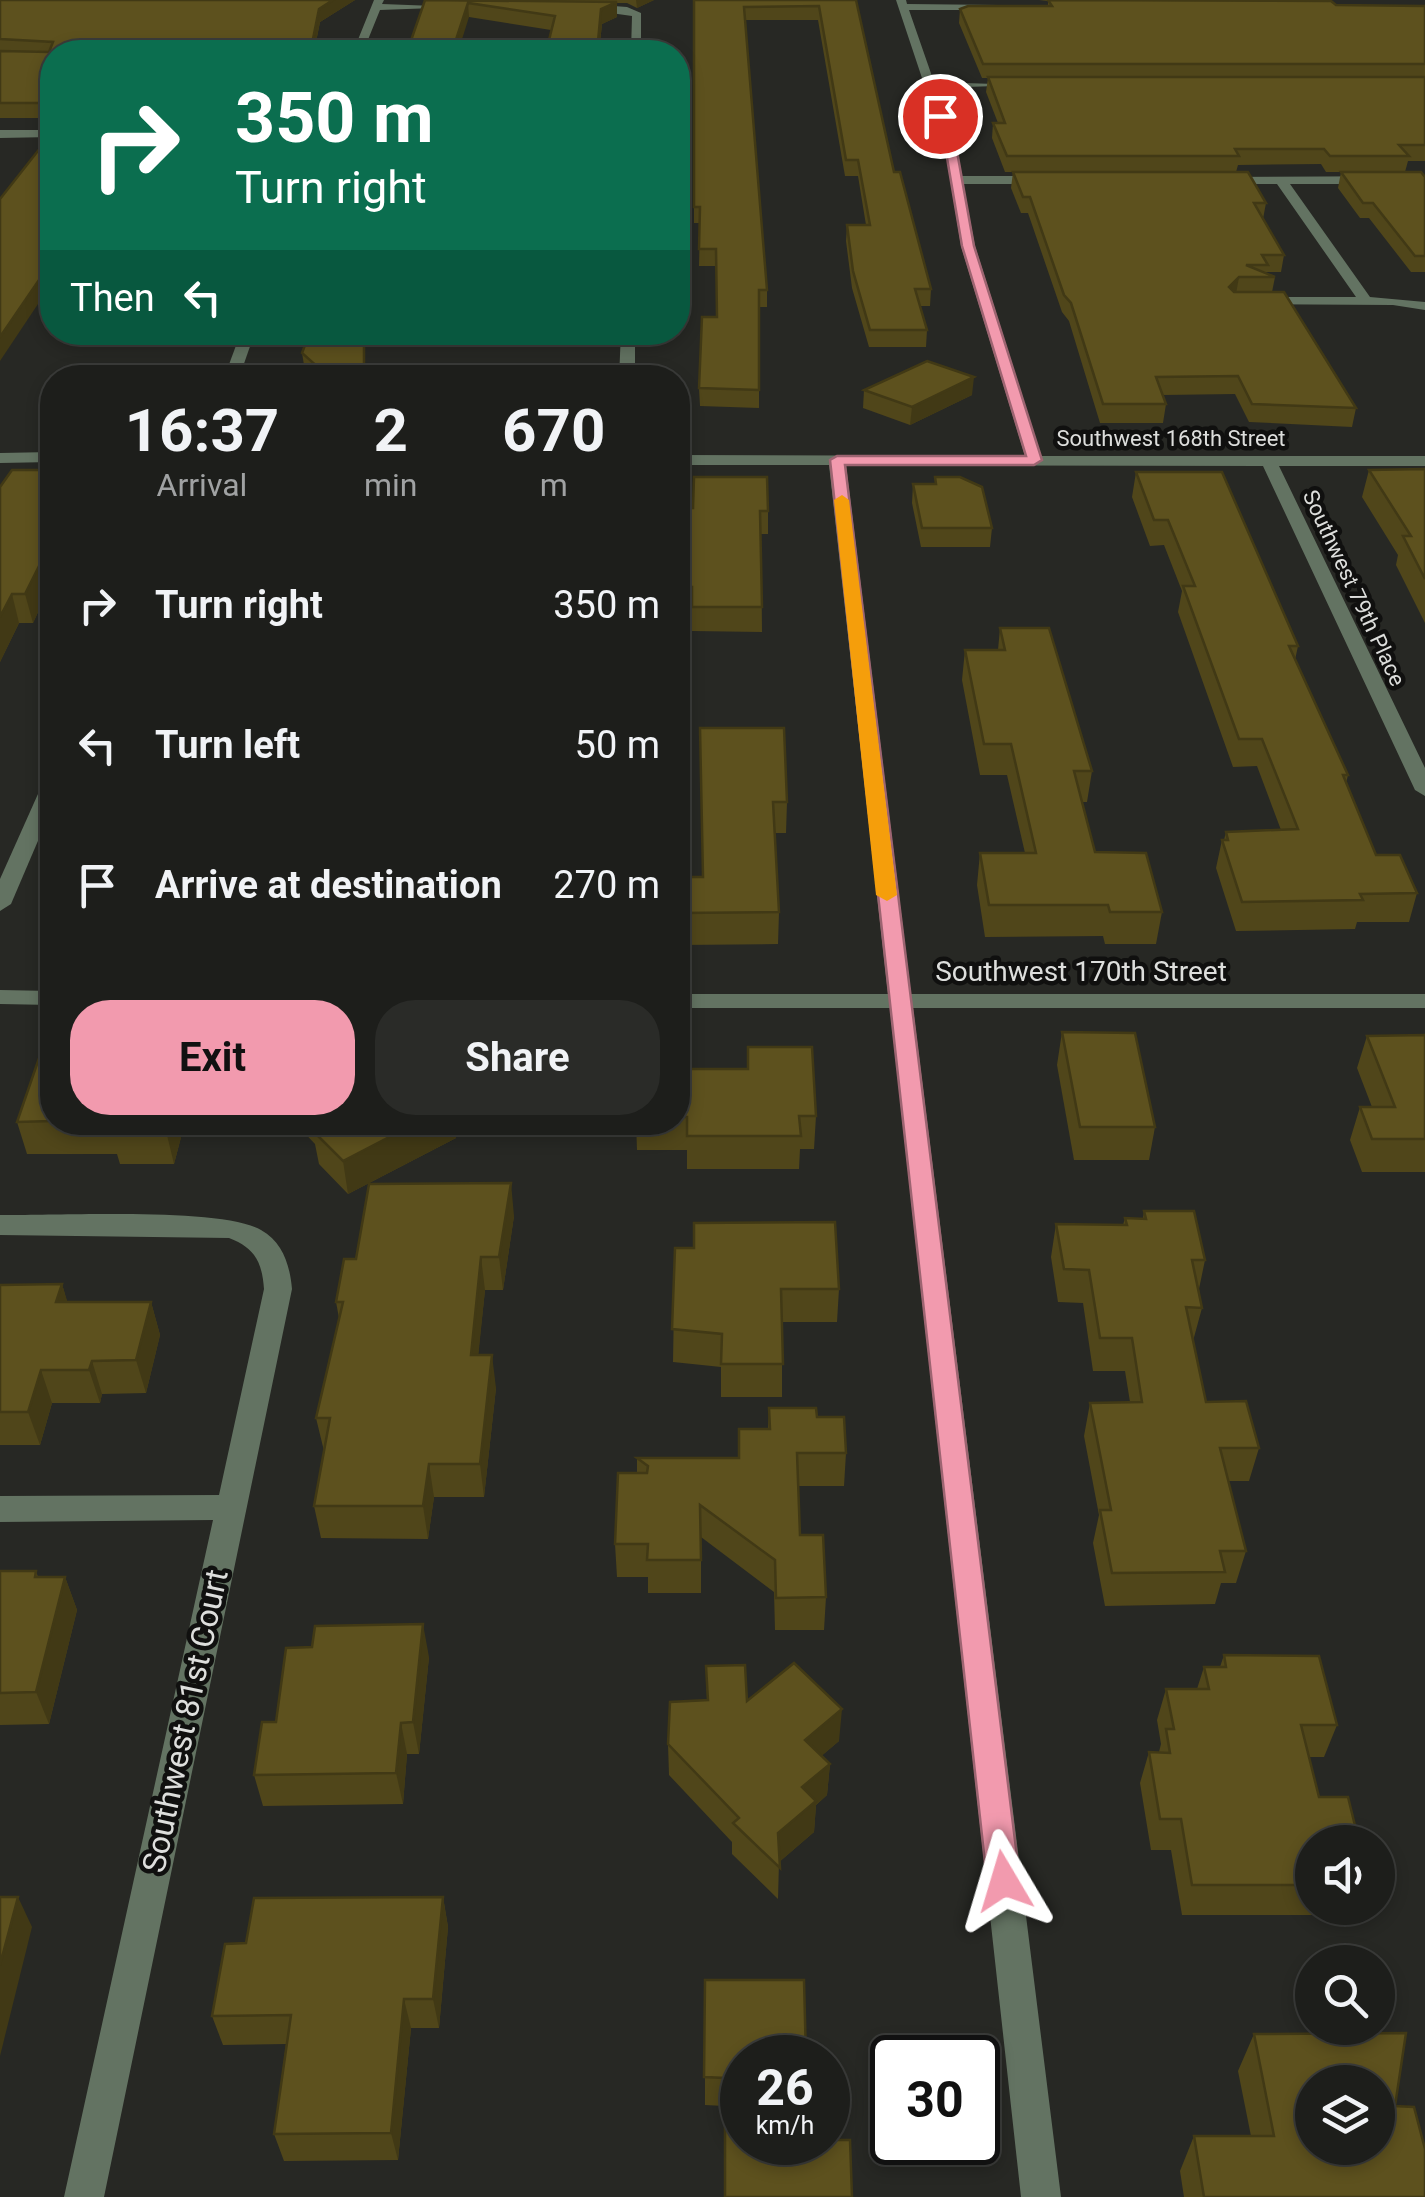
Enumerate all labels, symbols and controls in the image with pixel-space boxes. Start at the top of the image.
pin [898,74,983,159]
text: 350 m [235,77,434,159]
icon: right [70,80,200,210]
icon: arrive [913,89,968,144]
text: Turn right [235,161,427,214]
icon: left [175,270,230,325]
text: Then [70,276,155,320]
text: 16:37 [125,395,279,466]
text: 2 [373,395,408,466]
text: 670 [502,395,605,466]
street label: Southwest 168th Street [1056,426,1286,451]
text: Arrival [157,466,247,504]
text: min [364,466,417,504]
text: m [540,466,568,504]
street label: Southwest 79th Place [1298,486,1410,690]
icon: right [70,578,125,633]
text: Turn right [155,583,323,627]
text: 350 m [553,583,660,627]
icon: left [70,718,125,773]
text: Turn left [155,723,300,767]
text: 50 m [575,723,660,767]
icon: arrive [70,858,125,913]
text: Arrive at destination [155,863,502,907]
text: 270 m [553,863,660,907]
street label: Southwest 170th Street [935,955,1227,988]
button: Exit [70,1000,355,1115]
button: Share [375,1000,660,1115]
street label: Southwest 81st Court [134,1566,236,1876]
map controls [1295,1825,1395,2165]
button: sound [1295,1825,1395,1925]
position arrow [952,1829,1056,1933]
button: search [1295,1945,1395,2045]
speed limit sign: 30 [870,2035,1000,2165]
text: 26 [756,2059,814,2117]
button: layers [1295,2065,1395,2165]
text: km/h [756,2111,814,2140]

